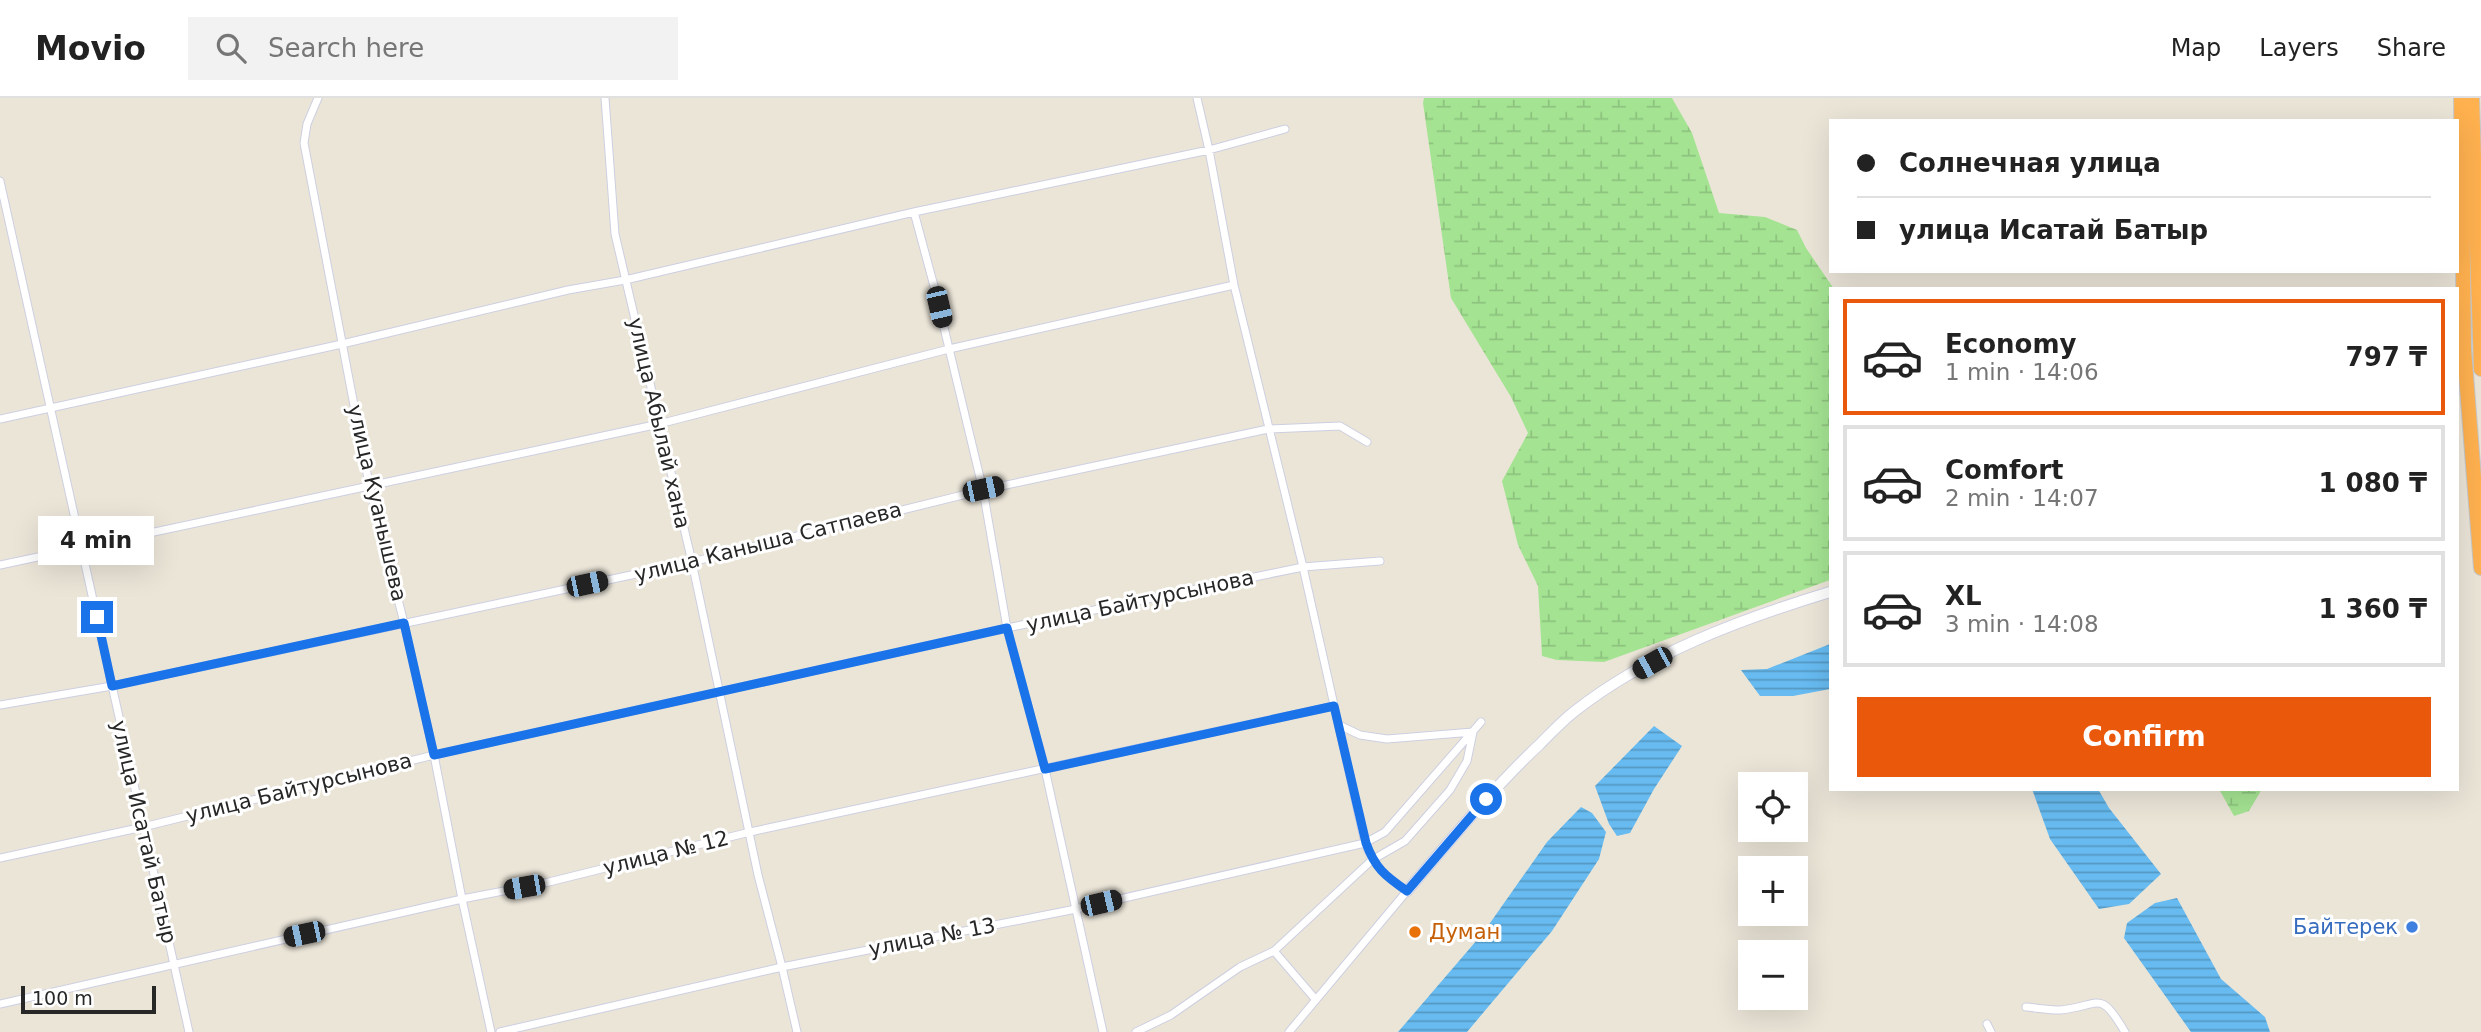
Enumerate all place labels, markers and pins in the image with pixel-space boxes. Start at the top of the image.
place label: Байтерек [2293,915,2398,939]
marker: Байтерек [2404,919,2420,935]
place label: Думан [1429,920,1500,944]
marker: Думан [1407,924,1423,940]

